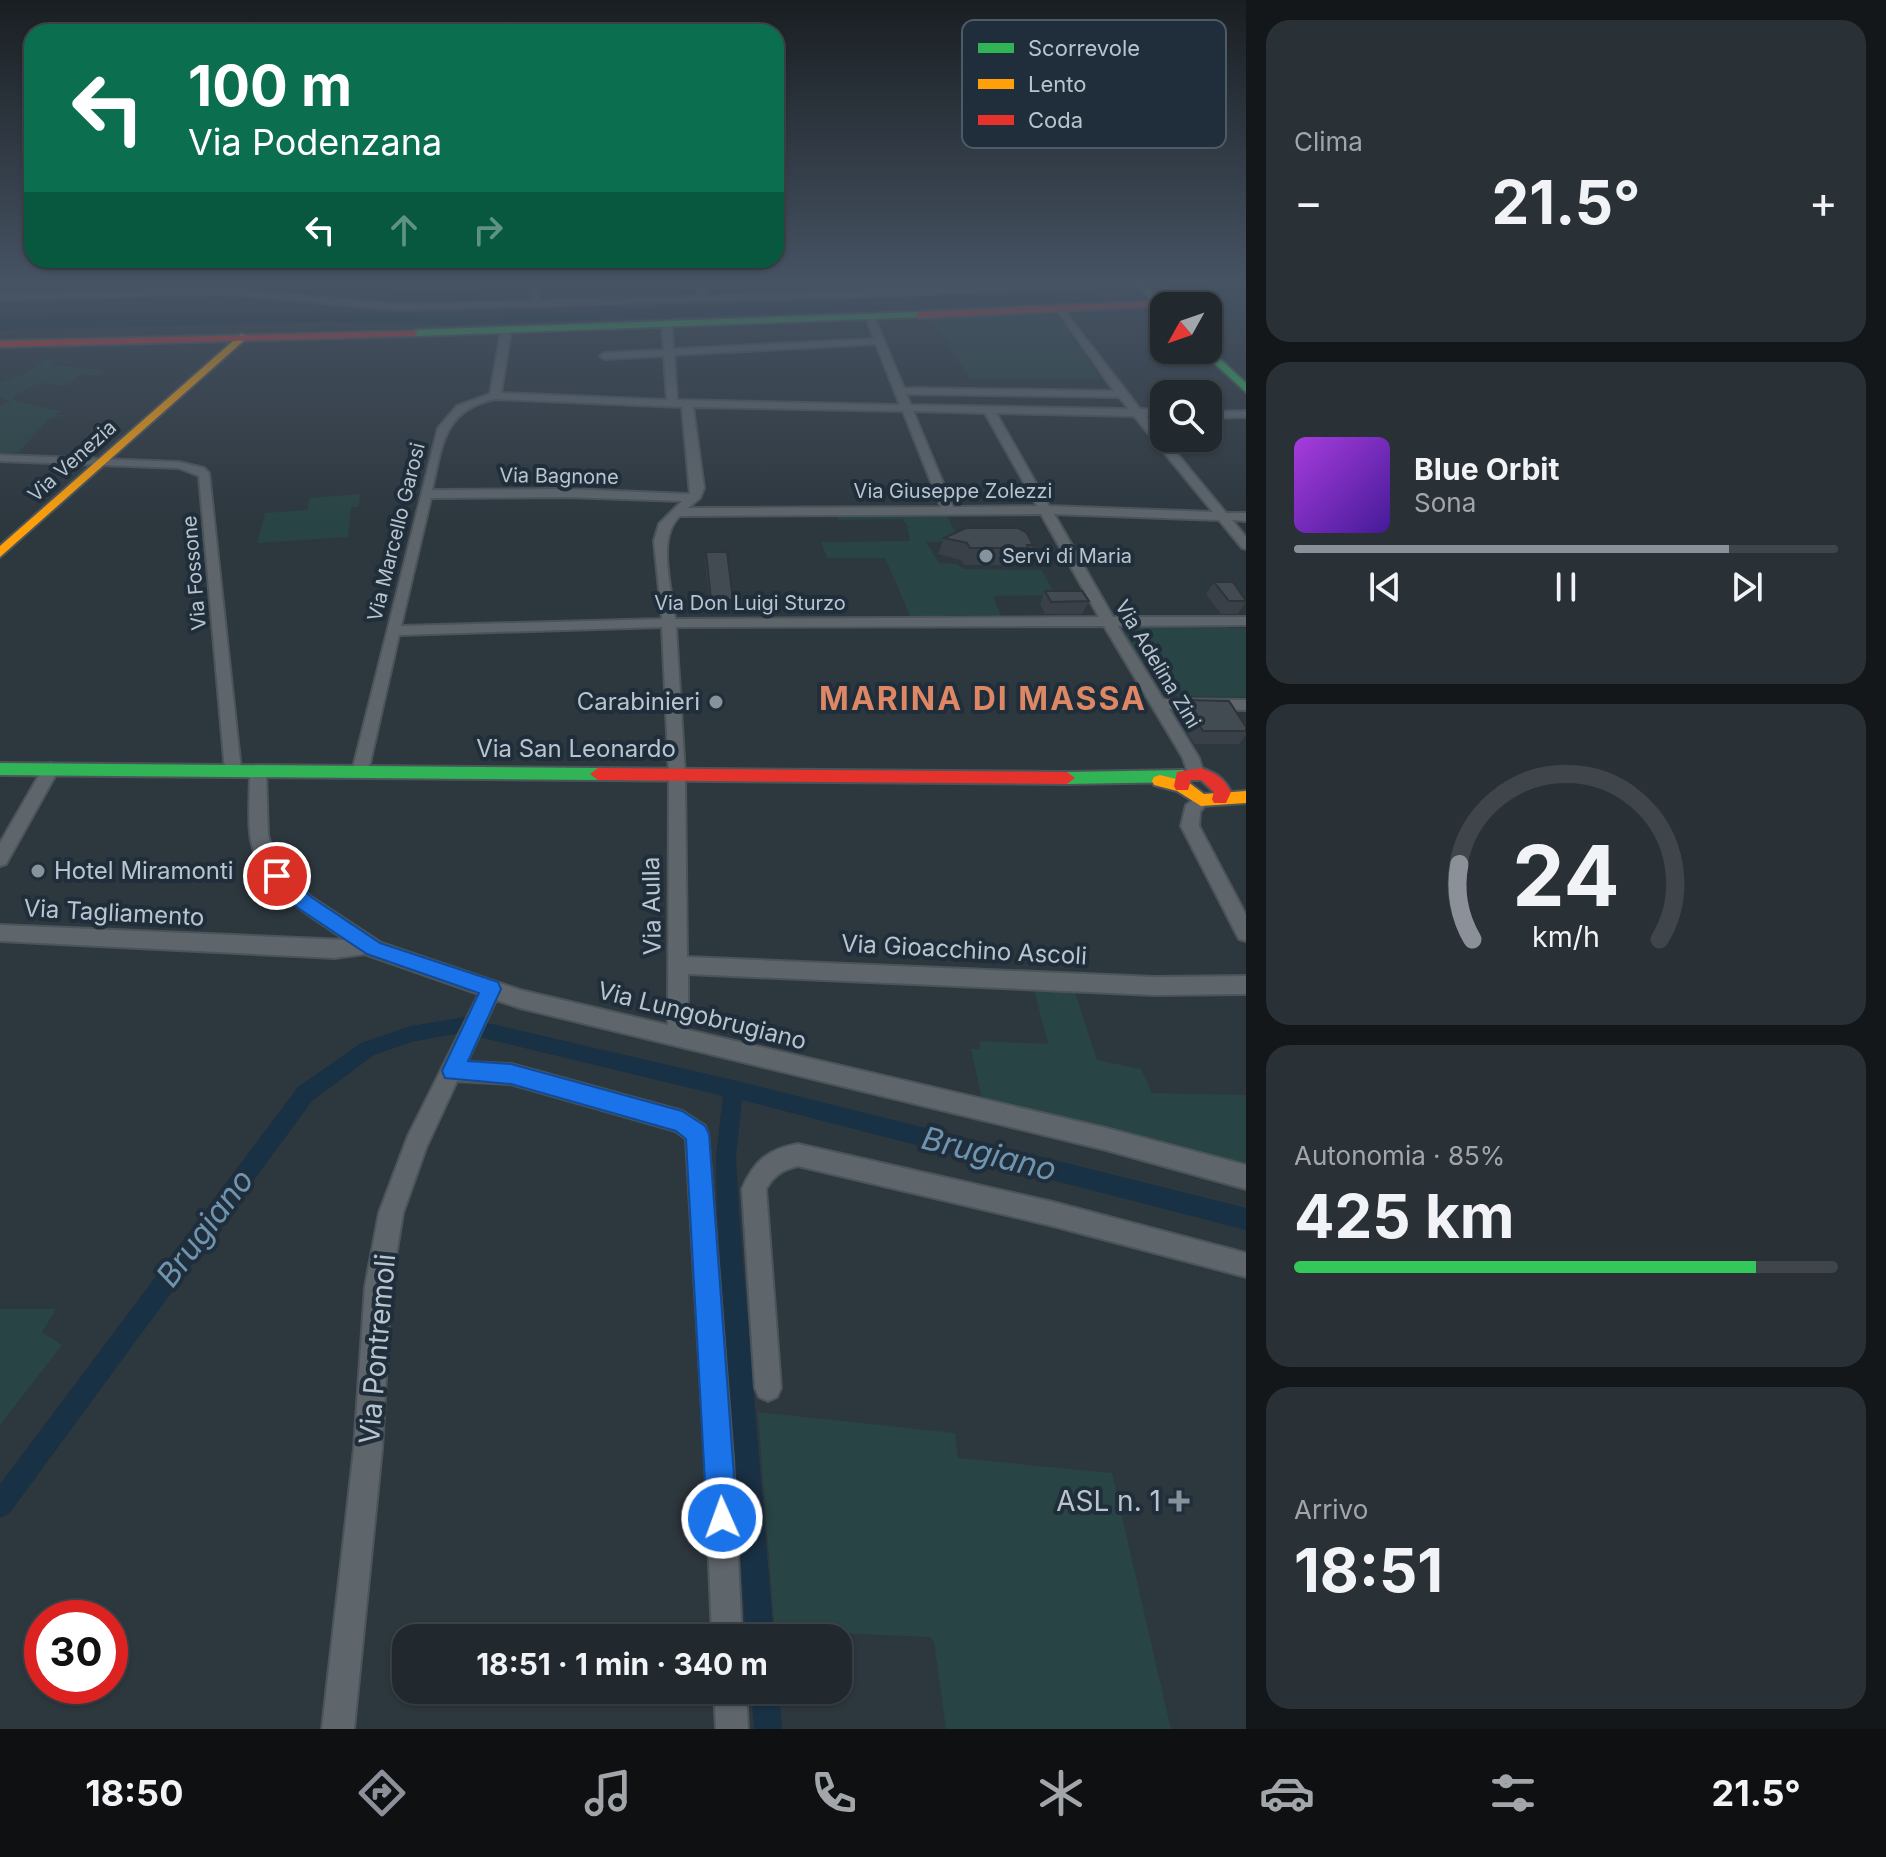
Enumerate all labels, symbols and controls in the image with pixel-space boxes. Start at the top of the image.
legend [962,20,1226,148]
text: Scorrevole [1028,35,1140,61]
text: 100 m [188,52,352,120]
icon: left [56,56,160,160]
text: Lento [1028,71,1086,97]
text: Coda [1028,107,1083,133]
text: Via Podenzana [188,120,442,164]
text: Clima [1294,126,1363,157]
text: 21.5° [1492,166,1640,238]
text: − [1294,175,1323,229]
text: + [1809,175,1838,229]
icon: left [298,208,342,252]
icon: ahead [382,208,426,252]
icon: right [466,208,510,252]
north arrow [1150,292,1222,364]
map controls [1150,292,1222,452]
button: search [1150,380,1222,452]
street label: Via Venezia [23,415,121,507]
street label: Via Marcello Garosi [362,440,430,624]
text: Blue Orbit [1414,451,1559,487]
street label: Via Bagnone [499,463,619,489]
street label: Via Giuseppe Zolezzi [854,479,1052,503]
text: Sona [1414,487,1476,518]
street label: Via Fossone [177,515,211,631]
place label: Servi di Maria [1002,544,1132,568]
marker: Servi di Maria [977,547,995,565]
icon: previous [1363,565,1407,609]
icon: pause [1544,565,1588,609]
icon: next [1725,565,1769,609]
street label: Via Don Luigi Sturzo [654,591,846,615]
street label: Via Adelina Zini [1110,595,1206,733]
district label: MARINA DI MASSA [819,679,1147,718]
place label: Carabinieri [577,687,700,716]
marker: Carabinieri [707,693,725,711]
street label: Via San Leonardo [476,734,676,763]
text: 24 [1512,825,1620,926]
pin [243,842,311,910]
icon: arrive [255,854,299,898]
place label: Hotel Miramonti [54,856,234,885]
street label: Via Aulla [636,857,667,955]
marker: Hotel Miramonti [29,862,47,880]
street label: Via Tagliamento [23,893,205,932]
text: km/h [1532,920,1600,955]
street label: Via Gioacchino Ascoli [840,929,1088,970]
street label: Via Lungobrugiano [595,976,810,1055]
water label: Brugiano [918,1118,1060,1189]
text: Autonomia · 85% [1294,1140,1505,1171]
water label: Brugiano [148,1161,261,1294]
text: 425 km [1294,1180,1515,1252]
street label: Via Pontremoli [352,1252,402,1446]
position arrow [680,1476,764,1560]
place label: ASL n. 1 [1056,1484,1161,1518]
marker: ASL n. 1 [1168,1490,1190,1512]
text: Arrivo [1294,1494,1368,1525]
text: 18:51 [1294,1534,1443,1606]
speed limit sign: 30 [24,1600,128,1704]
text: 18:51 · 1 min · 340 m [476,1646,768,1682]
icon: directions [354,1765,410,1821]
icon: music [580,1765,636,1821]
icon: phone [806,1765,862,1821]
icon: climate [1033,1765,1089,1821]
icon: car [1259,1765,1315,1821]
icon: filters [1485,1765,1541,1821]
text: 18:50 [85,1771,183,1815]
text: 21.5° [1711,1771,1801,1815]

